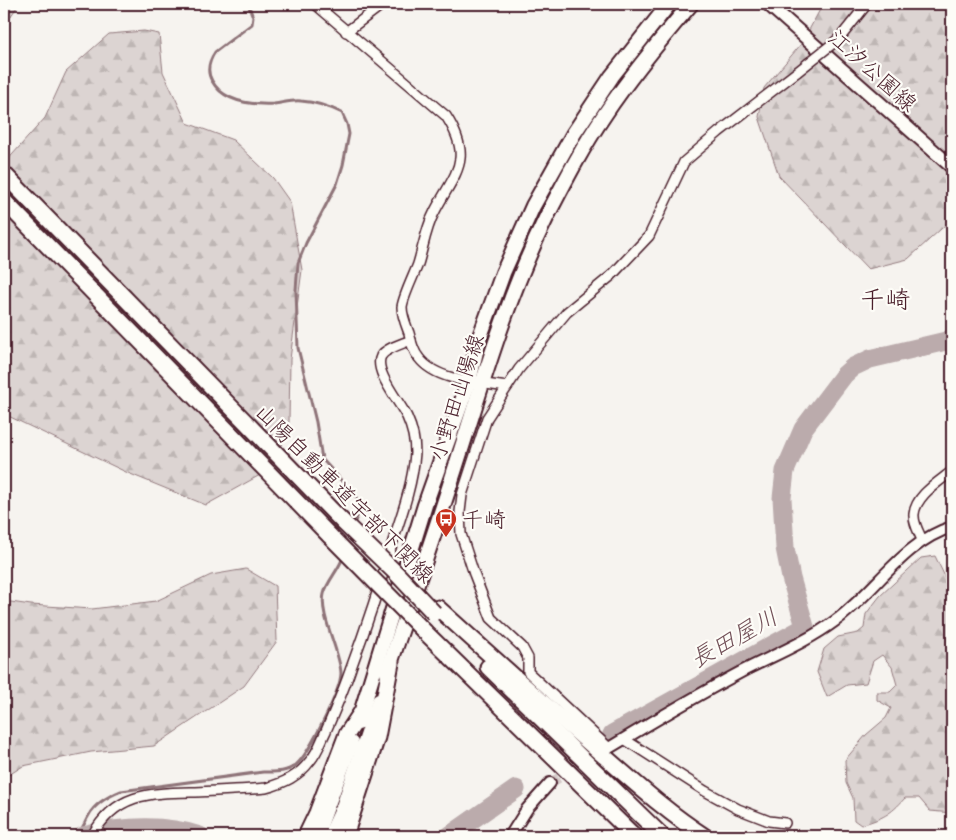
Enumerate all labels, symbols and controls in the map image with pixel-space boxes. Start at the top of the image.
street label: 江汐公園線 [819,24,923,121]
district label: 千崎 [860,284,910,320]
street label: 小野田山陽線 [423,330,494,466]
street label: 山陽自動車道宇部下関線 [246,398,440,592]
place label: 千崎 [462,506,506,538]
bus stop icon: 千崎 [434,507,458,538]
water label: 長田屋川 [685,602,786,679]

